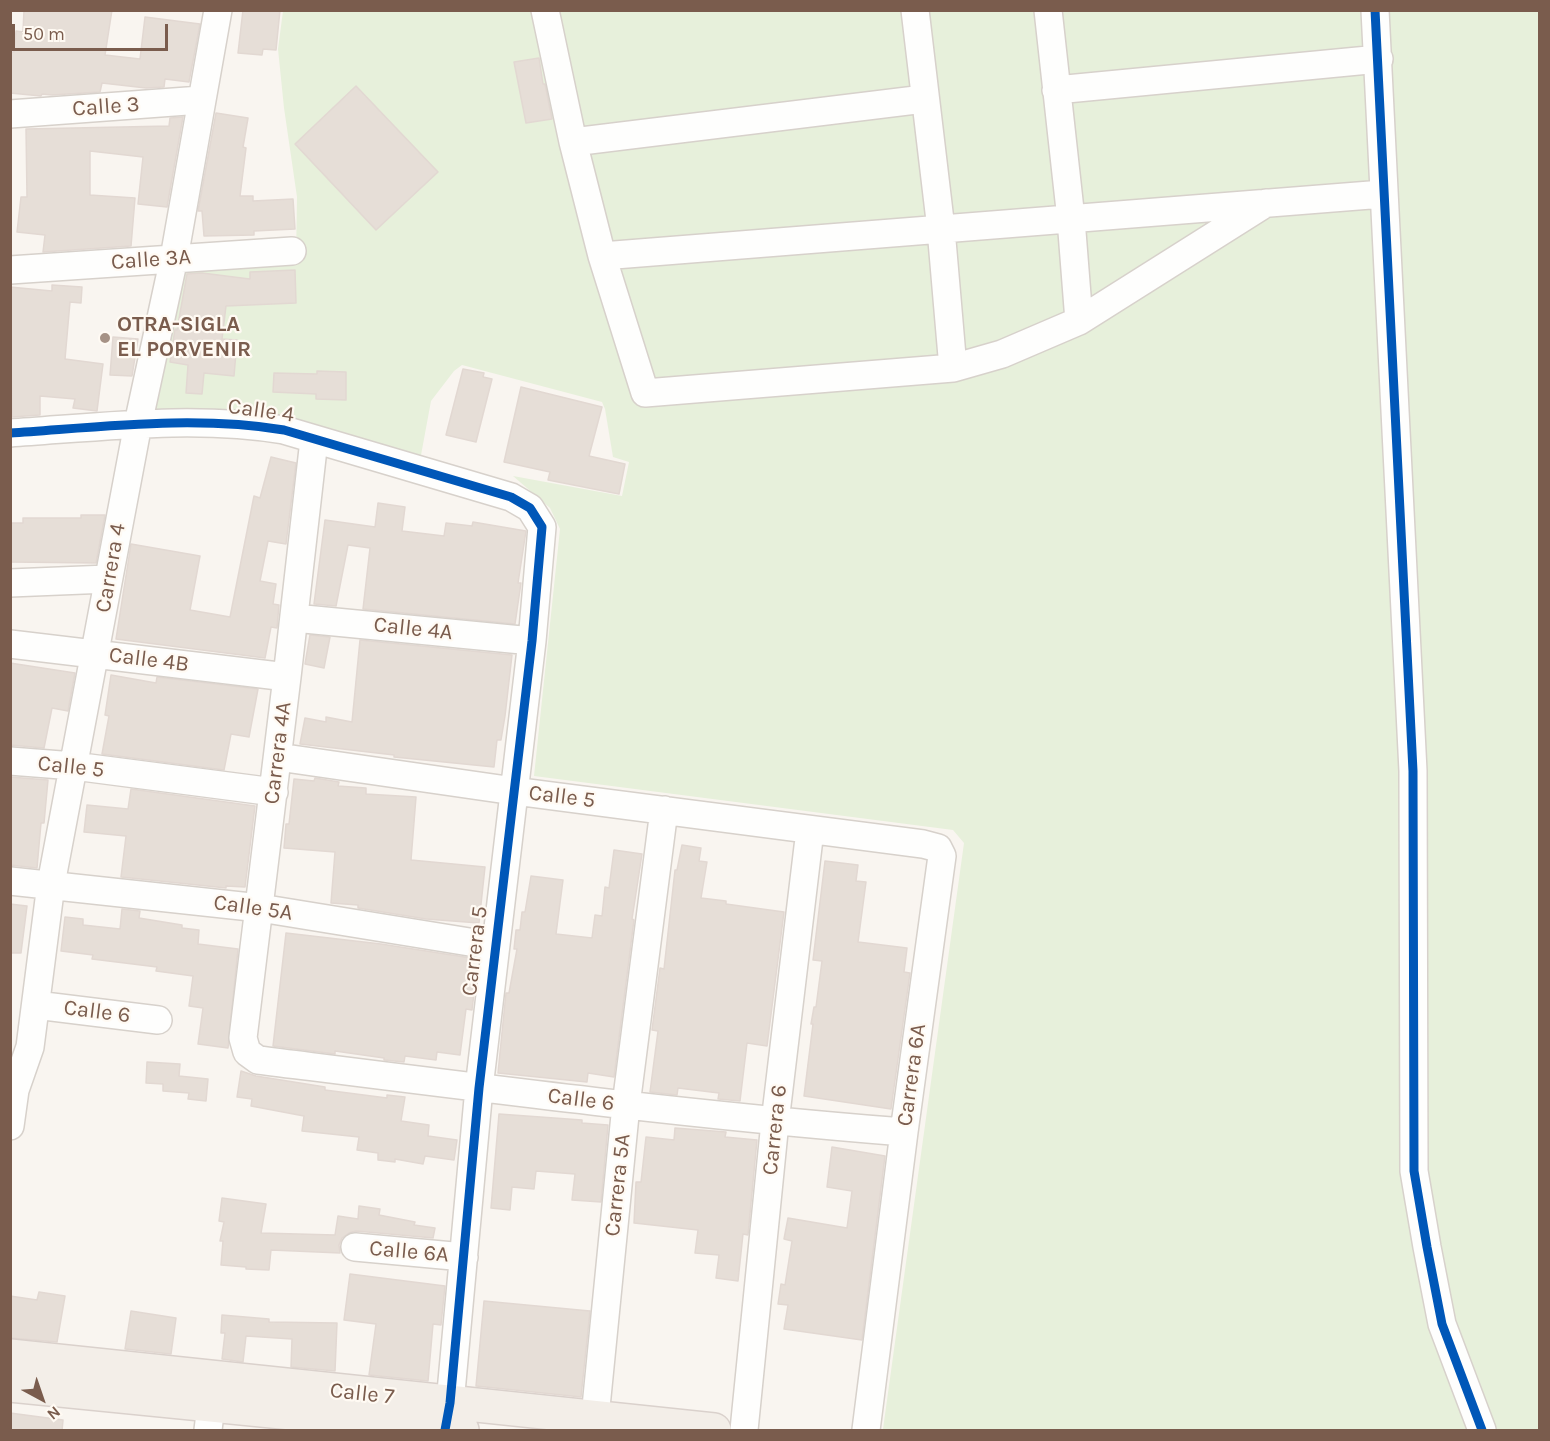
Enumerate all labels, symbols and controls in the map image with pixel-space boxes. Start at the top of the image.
scale bar [15,12,171,50]
text: 50 m [23,23,65,45]
street label: Calle 3 [71,91,141,123]
street label: Calle 3A [110,244,192,276]
place label: OTRA-SIGLA EL PORVENIR [117,312,251,364]
marker: OTRA-SIGLA EL PORVENIR [98,331,112,345]
street label: Calle 4 [226,393,296,429]
street label: Carrera 4 [90,521,132,615]
street label: Calle 4A [372,612,454,646]
street label: Calle 4B [107,642,191,678]
street label: Carrera 4A [259,700,297,806]
street label: Calle 5 [36,750,106,784]
street label: Calle 5 [527,780,597,814]
street label: Calle 5A [212,889,294,927]
street label: Carrera 5 [456,904,494,998]
street label: Calle 6 [62,995,132,1029]
street label: Carrera 6A [892,1022,932,1128]
street label: Calle 6 [546,1083,616,1117]
street label: Carrera 6 [757,1084,793,1176]
street label: Carrera 5A [599,1132,637,1238]
street label: Calle 6A [368,1235,450,1269]
north arrow [12,1369,72,1429]
street label: Calle 7 [328,1377,396,1411]
text: N [43,1402,64,1424]

